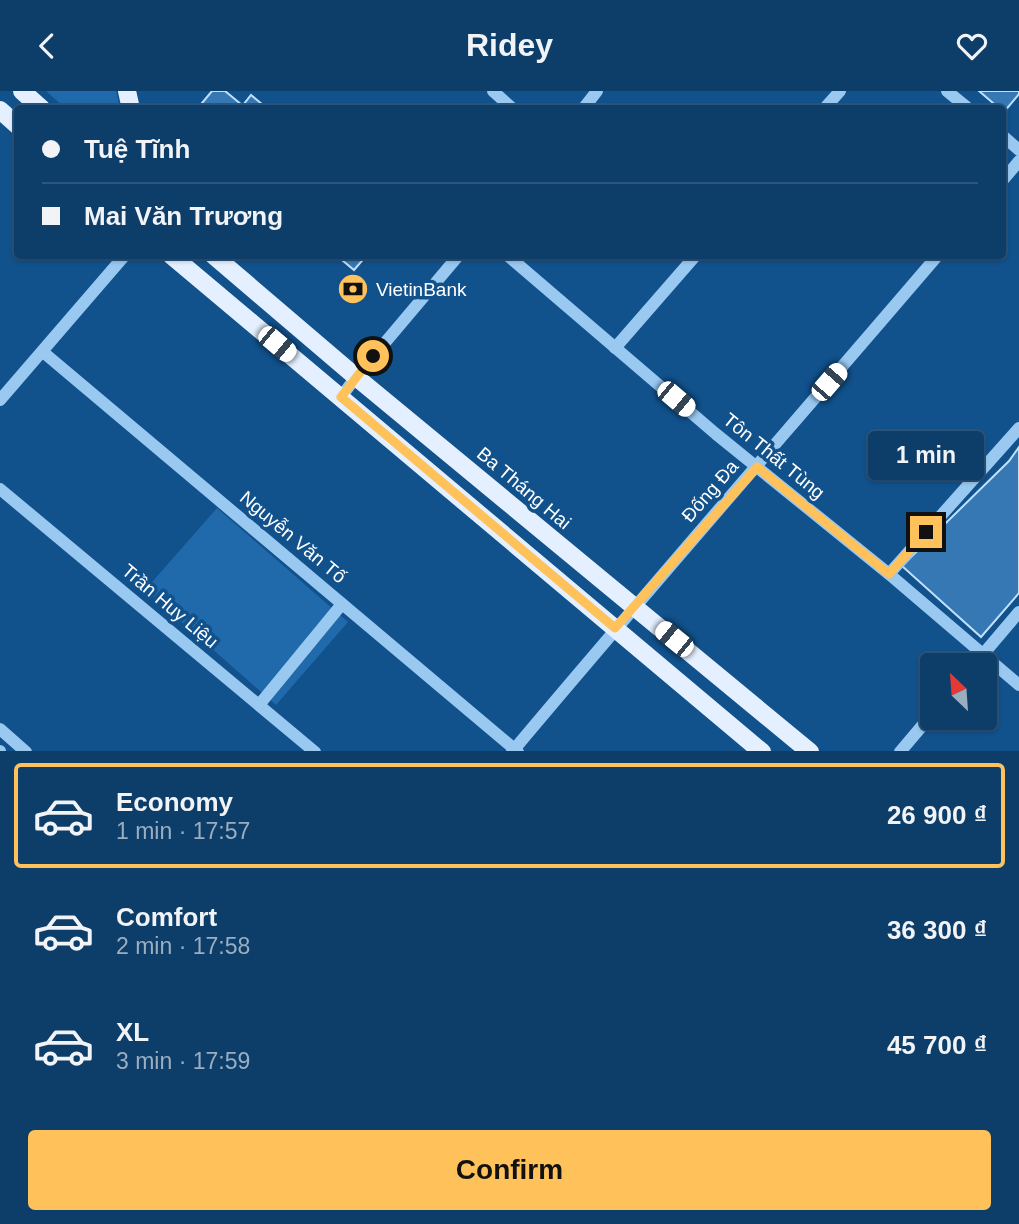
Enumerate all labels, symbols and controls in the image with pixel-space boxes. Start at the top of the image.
icon: back [28,27,66,65]
text: Ridey [466,27,553,63]
icon: heart [953,27,991,65]
text: Tuệ Tĩnh [84,134,190,164]
text: Mai Văn Trương [84,201,283,231]
bank icon: VietinBank [336,272,370,306]
place label: VietinBank [376,279,467,300]
car [255,322,300,366]
route start [357,340,389,372]
car [808,359,851,405]
car [654,377,699,421]
street label: Tôn Thất Tùng [719,409,829,503]
callout: 1 min [868,431,984,479]
text: 1 min [896,442,956,468]
street label: Ba Tháng Hai [473,443,575,533]
street label: Đống Đa [677,455,743,526]
street label: Nguyễn Văn Tố [236,487,351,588]
route end [910,516,942,548]
street label: Trần Huy Liệu [118,560,222,652]
car [652,618,697,660]
north arrow [920,653,998,730]
map controls [920,653,997,730]
icon: car [32,784,95,847]
text: Economy [116,787,233,817]
text: 26 900 ₫ [887,800,987,830]
text: 1 min · 17:57 [116,818,250,844]
icon: car [32,899,95,962]
text: Comfort [116,902,217,932]
text: 36 300 ₫ [887,915,987,945]
text: 2 min · 17:58 [116,933,250,959]
icon: car [32,1014,95,1077]
text: XL [116,1017,149,1047]
text: 45 700 ₫ [887,1030,987,1060]
text: 3 min · 17:59 [116,1048,250,1074]
button: Confirm [28,1130,991,1210]

